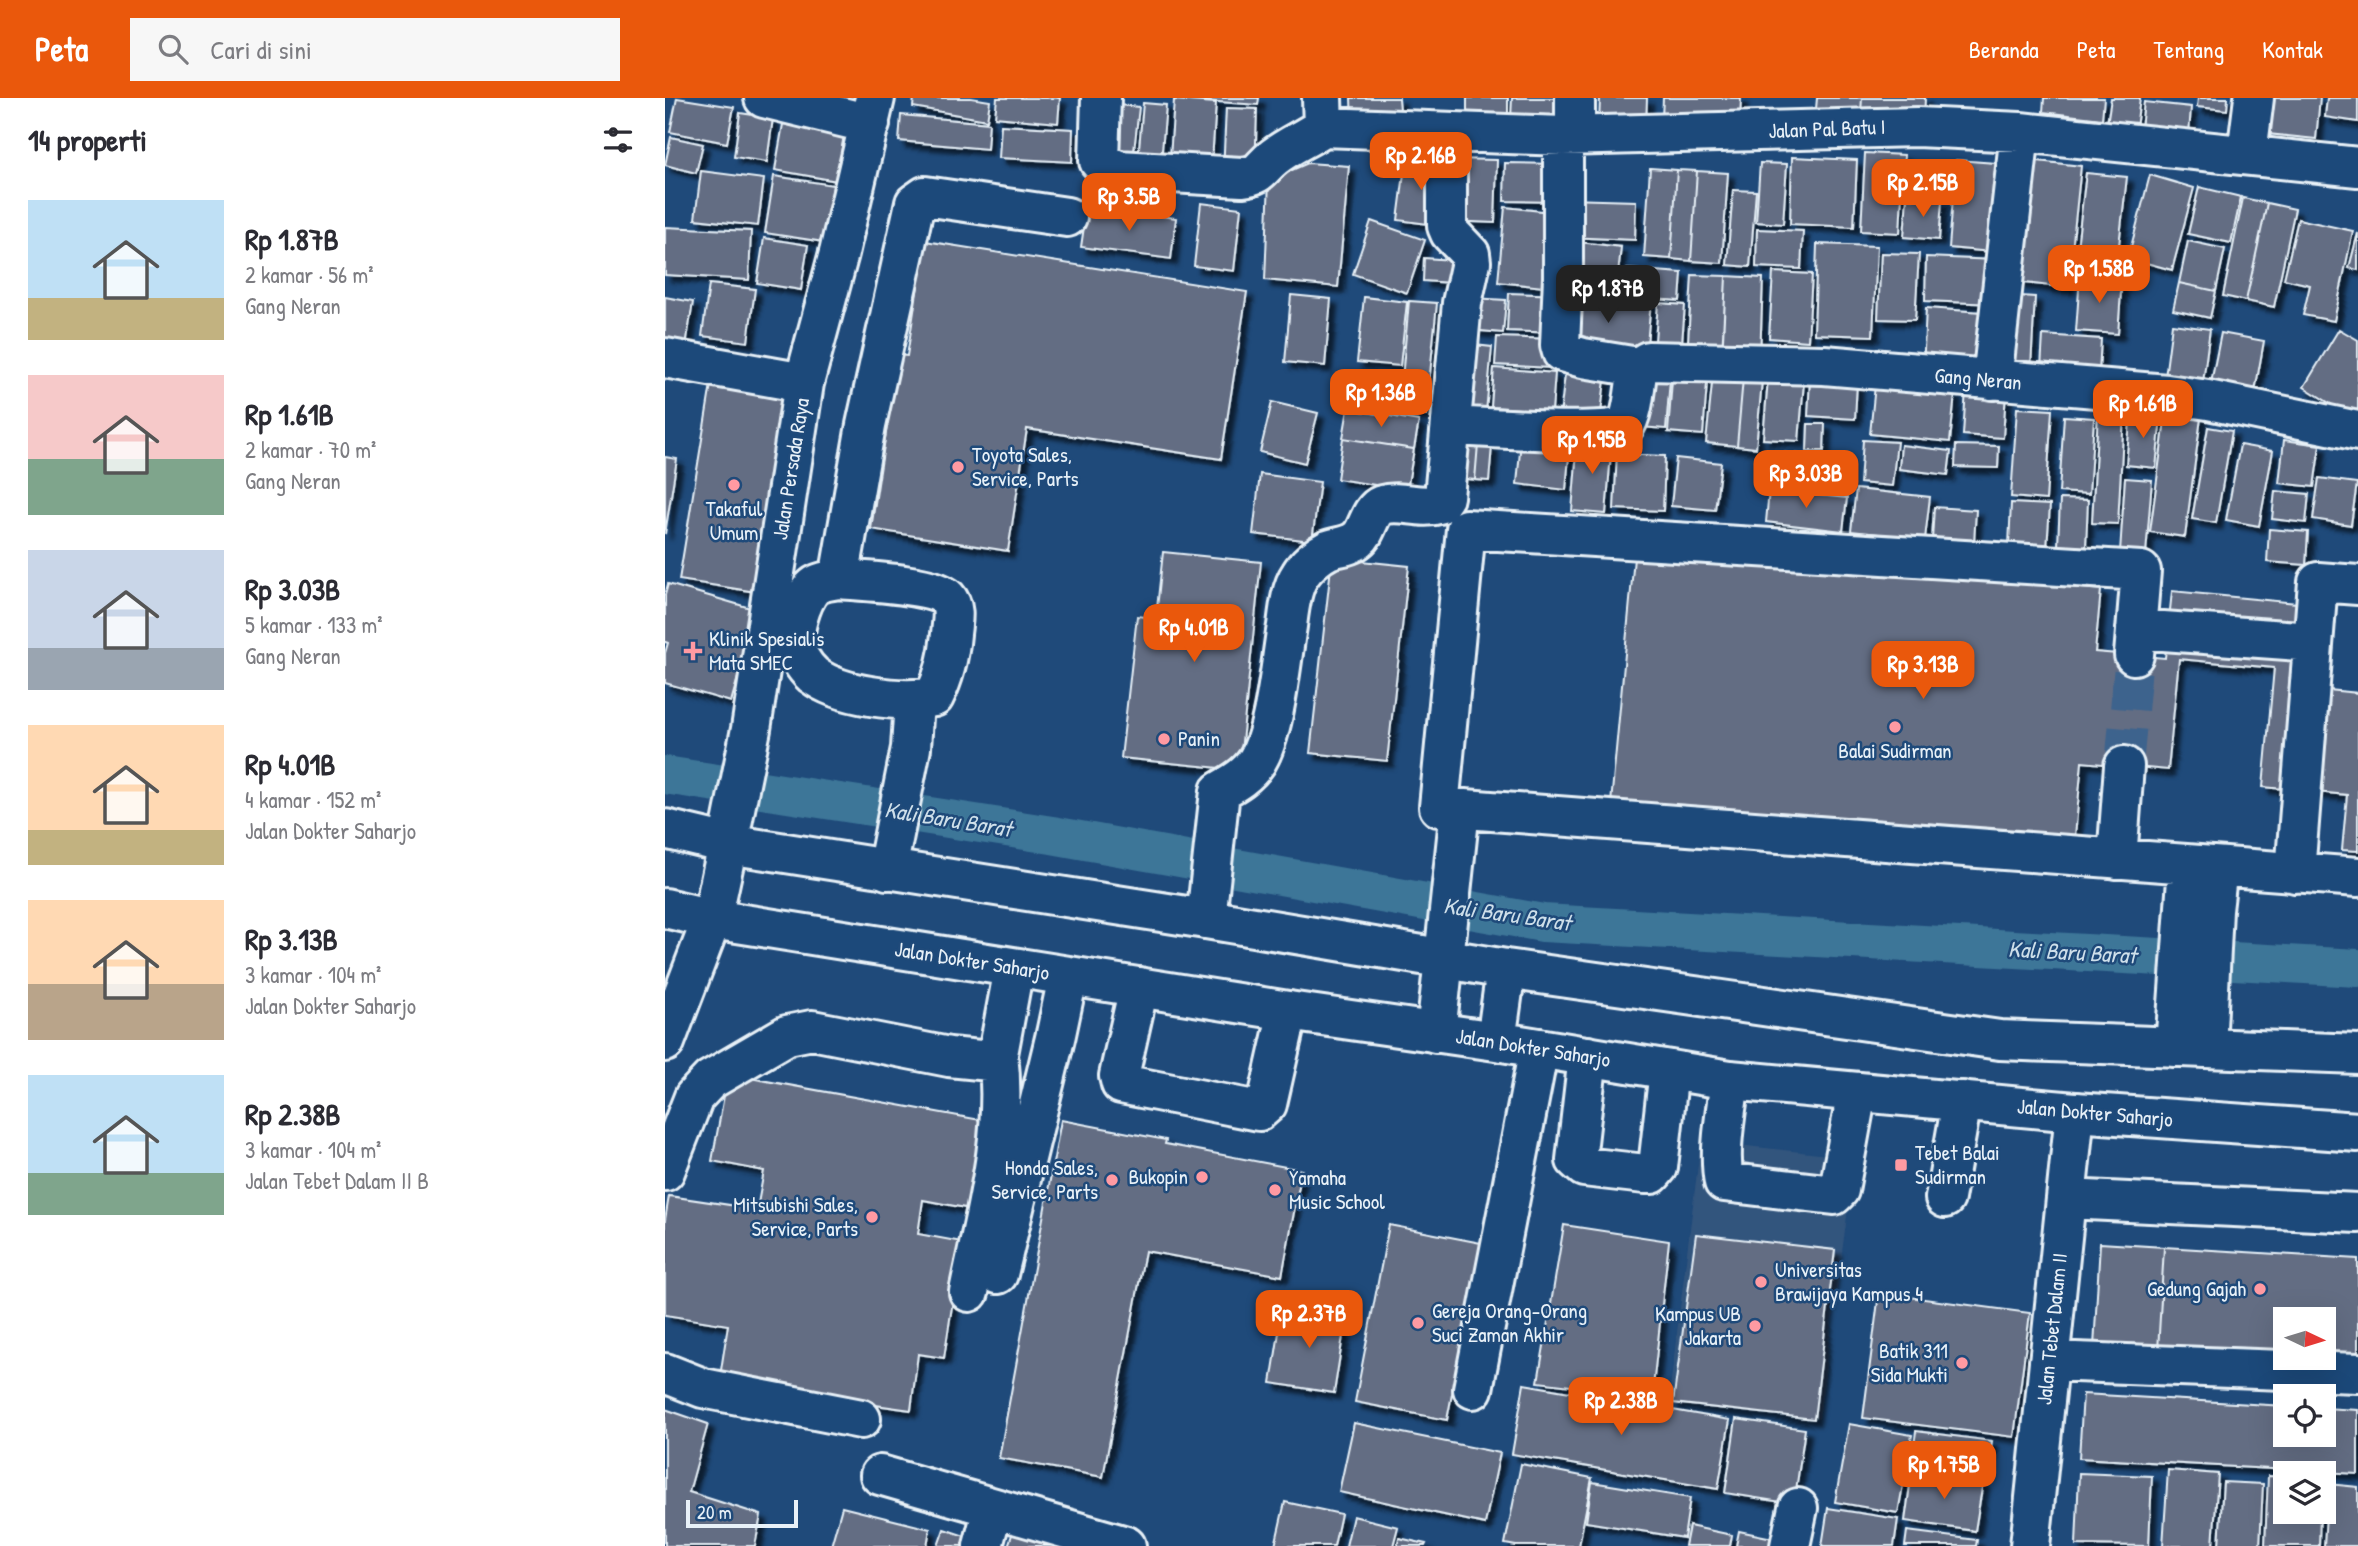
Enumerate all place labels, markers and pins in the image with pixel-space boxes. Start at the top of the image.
pin: Rp 2.16B [1349,132,1493,192]
pin: Rp 2.15B [1851,159,1995,219]
pin: Rp 3.5B [1064,174,1194,233]
pin: Rp 1.58B [2027,246,2171,305]
pin: Rp 1.87B [1536,266,1680,325]
pin: Rp 1.36B [1309,370,1453,429]
pin: Rp 1.61B [2071,380,2215,440]
pin: Rp 1.95B [1520,416,1664,476]
place label: Toyota Sales, Service, Parts [972,440,1079,493]
pin: Rp 3.03B [1734,450,1878,510]
marker: Toyota Sales, Service, Parts [950,459,966,475]
marker: Takaful Umum [726,477,742,493]
place label: Takaful Umum [706,494,763,547]
pin: Rp 4.01B [1122,604,1266,664]
place label: Klinik Spesialis Mata SMEC [709,624,824,677]
marker: Klinik Spesialis Mata SMEC [683,641,703,661]
pin: Rp 3.13B [1851,642,1995,701]
marker: Balai Sudirman [1887,719,1903,735]
place label: Panin [1178,724,1220,753]
marker: Panin [1156,731,1172,747]
place label: Balai Sudirman [1838,736,1952,765]
place label: Tebet Balai Sudirman [1915,1138,2000,1191]
place label: Honda Sales, Service, Parts [992,1153,1098,1206]
marker: Tebet Balai Sudirman [1893,1157,1909,1173]
place label: Bukopin [1129,1162,1188,1191]
place label: Yamaha Music School [1289,1163,1385,1216]
marker: Bukopin [1194,1169,1210,1185]
marker: Honda Sales, Service, Parts [1104,1172,1120,1188]
marker: Yamaha Music School [1267,1182,1283,1198]
place label: Mitsubishi Sales, Service, Parts [733,1190,858,1243]
marker: Mitsubishi Sales, Service, Parts [864,1209,880,1225]
place label: Universitas Brawijaya Kampus 4 [1775,1255,1923,1308]
marker: Universitas Brawijaya Kampus 4 [1753,1274,1769,1290]
place label: Gedung Gajah [2147,1274,2246,1303]
marker: Gedung Gajah [2252,1281,2268,1297]
pin: Rp 2.37B [1237,1290,1381,1350]
place label: Gereja Orang-Orang Suci Zaman Akhir [1432,1296,1587,1349]
place label: Kampus UB Jakarta [1655,1299,1741,1352]
marker: Gereja Orang-Orang Suci Zaman Akhir [1410,1315,1426,1331]
marker: Kampus UB Jakarta [1747,1318,1763,1334]
place label: Batik 311 Sida Mukti [1871,1336,1948,1389]
marker: Batik 311 Sida Mukti [1954,1355,1970,1371]
pin: Rp 2.38B [1549,1378,1693,1437]
pin: Rp 1.75B [1872,1442,2016,1501]

